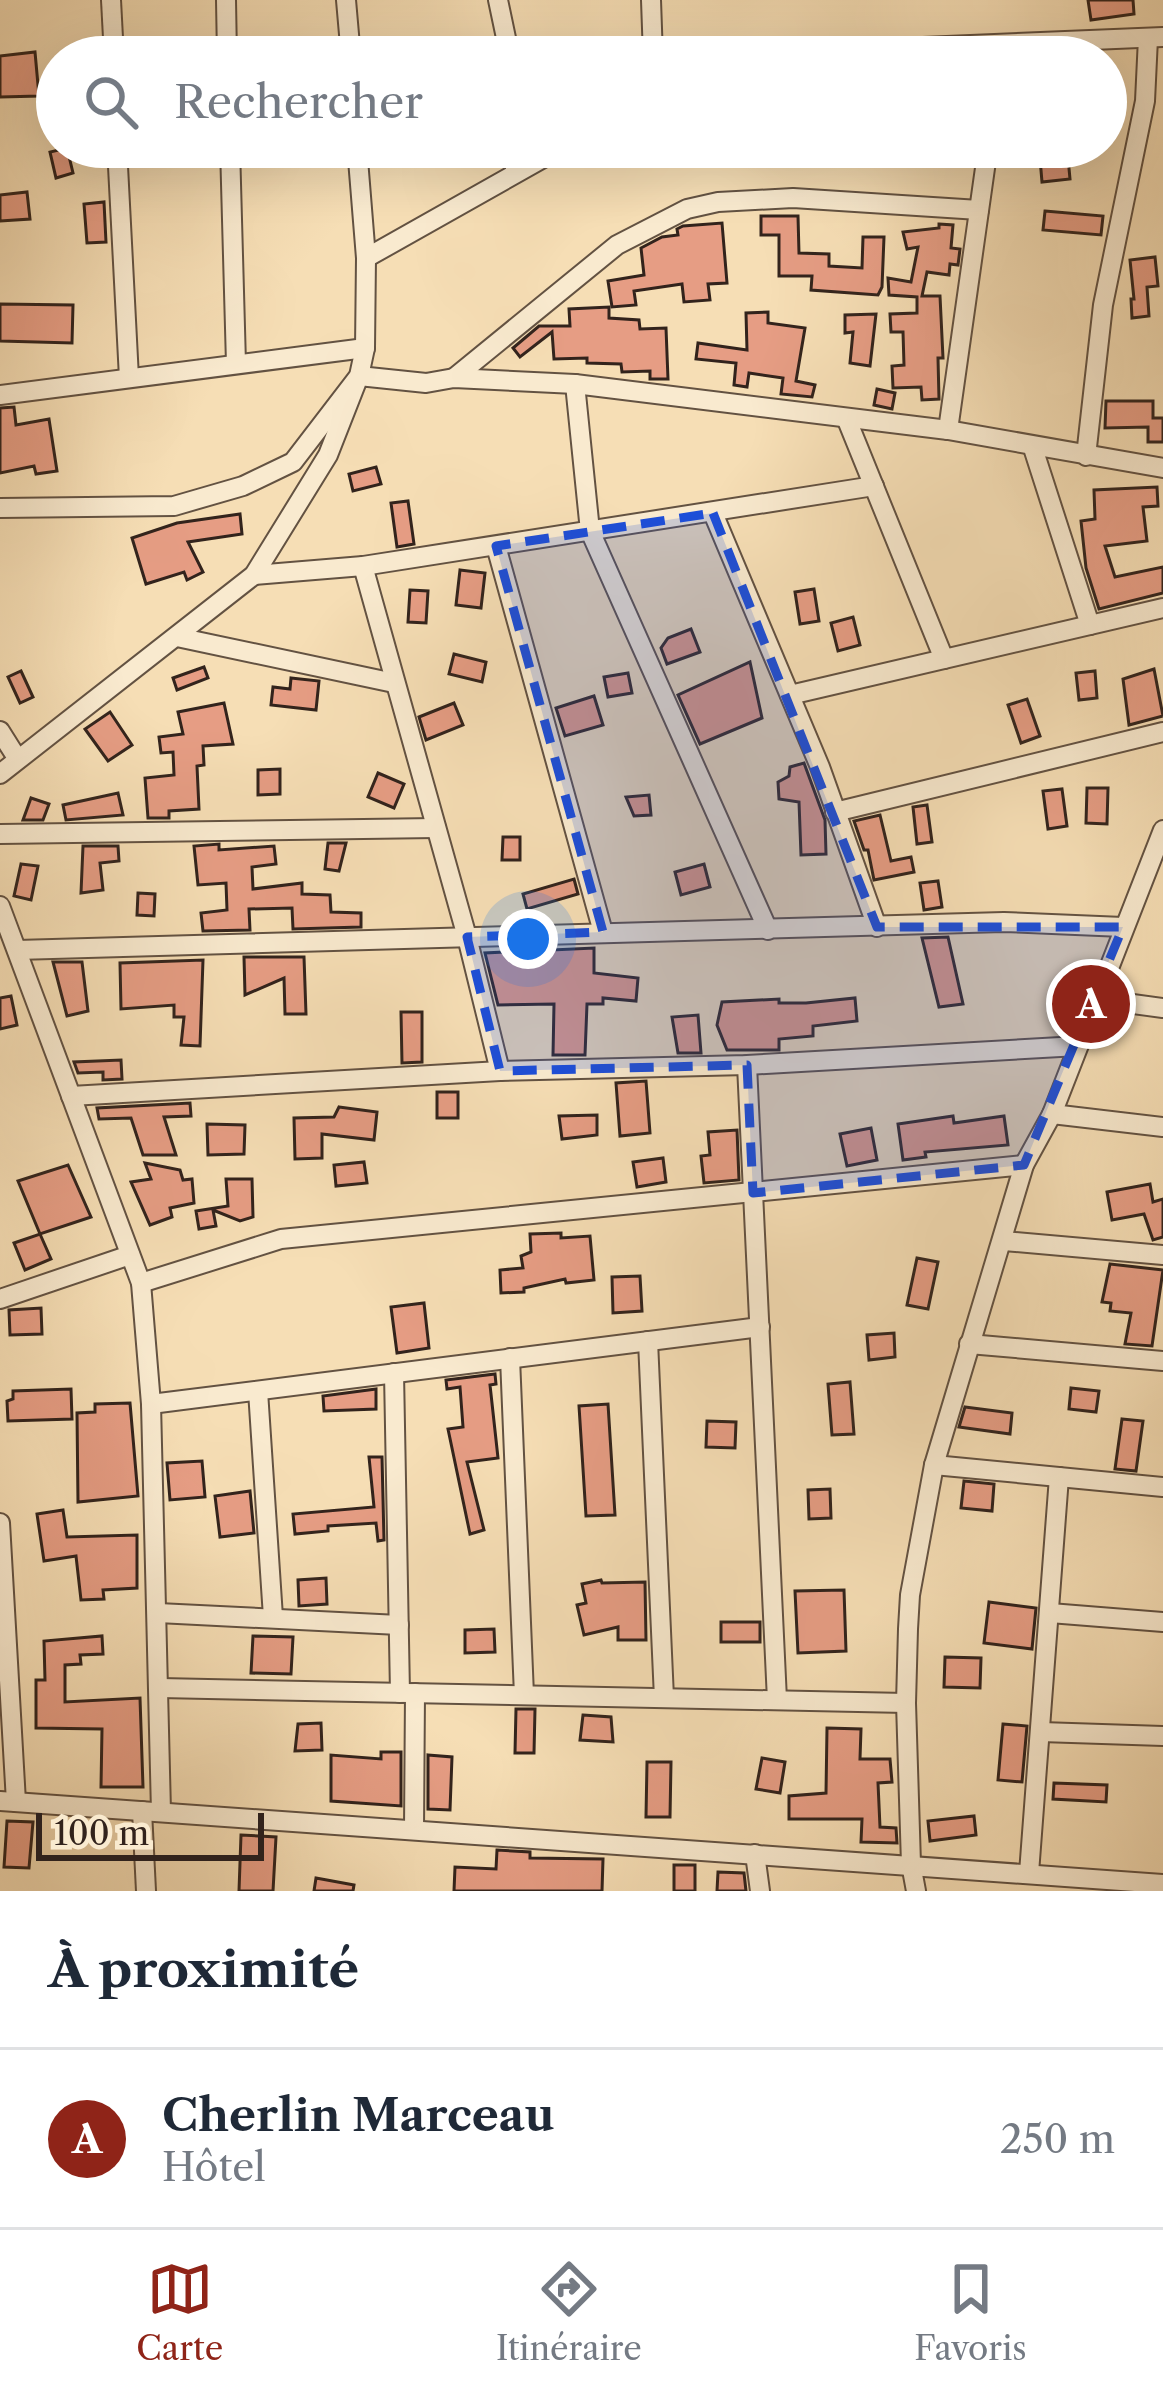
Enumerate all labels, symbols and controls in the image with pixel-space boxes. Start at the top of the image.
search box [36,36,1127,168]
icon: search [78,69,144,135]
text: Rechercher [174,74,423,130]
your location [498,909,558,969]
pin: A [1052,959,1130,1049]
scale bar [36,1807,264,1860]
text: 100 m [54,1813,149,1854]
text: À proximité [48,1938,359,2000]
text: Cherlin Marceau [162,2087,555,2143]
text: A [72,2115,102,2163]
text: 250 m [1000,2115,1115,2163]
text: Hôtel [162,2143,266,2191]
tab: Carte [136,2256,223,2369]
tab: Itinéraire [496,2256,642,2369]
tab: Favoris [914,2256,1027,2369]

